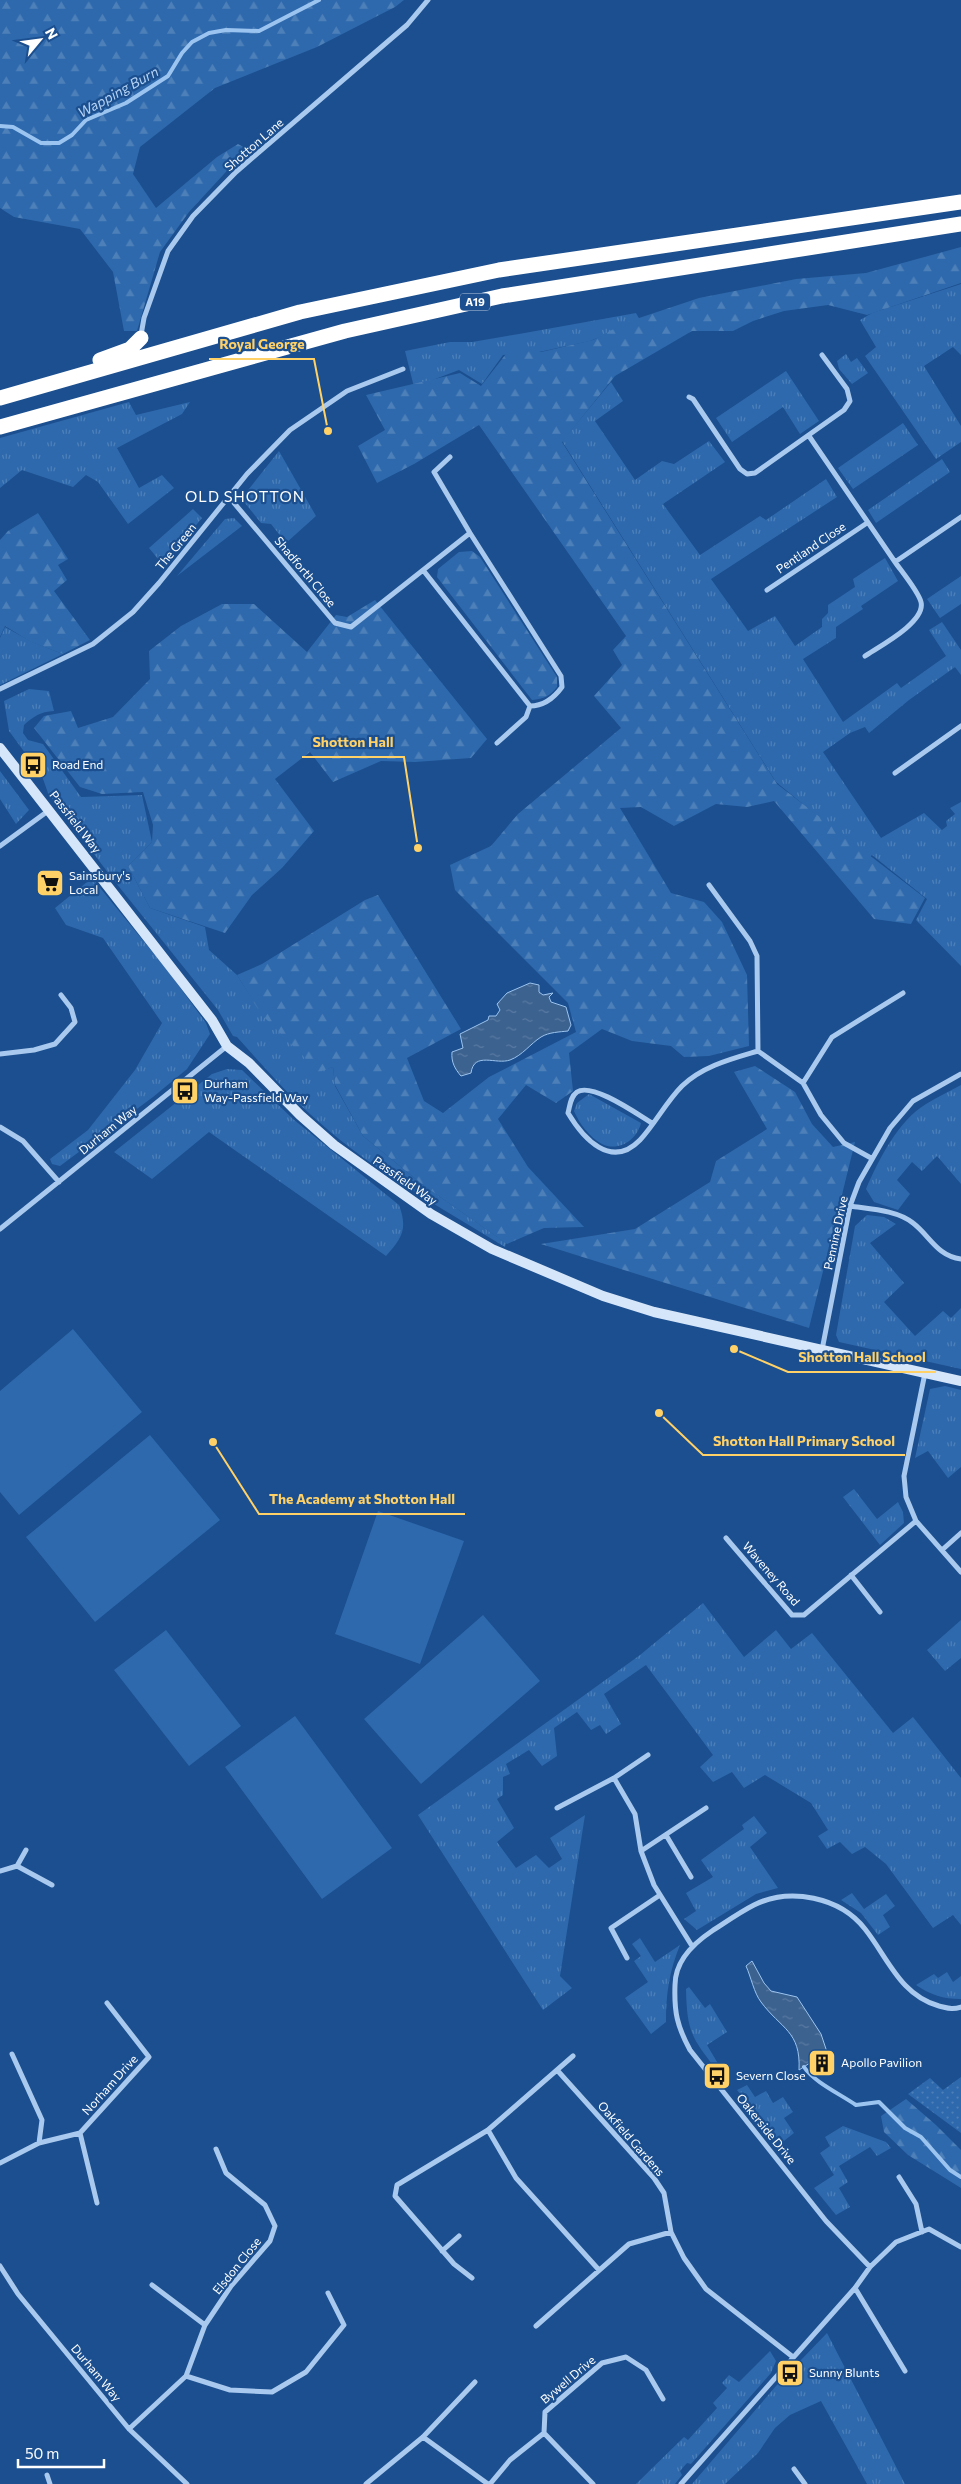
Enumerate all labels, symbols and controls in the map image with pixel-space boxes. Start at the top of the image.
north arrow [15,15,65,65]
text: N [42,25,62,42]
water label: Wapping Burn [74,62,161,121]
street label: Shotton Lane [221,115,286,174]
road number: A19 [460,294,490,310]
callout: Royal George [209,330,314,359]
text: Royal George [219,335,305,352]
district label: OLD SHOTTON [185,487,305,505]
street label: Pentland Close [773,519,848,576]
street label: The Green [152,520,198,573]
street label: Shadforth Close [272,533,339,609]
callout: Shotton Hall [302,728,404,757]
text: Shotton Hall [312,733,394,750]
bus stop icon: Road End [18,750,48,780]
place label: Road End [52,757,103,771]
street label: Passfield Way [47,787,104,855]
supermarket icon: Sainsbury's Local [35,868,65,898]
place label: Sainsbury's Local [69,868,130,896]
bus stop icon: Durham Way-Passfield Way [170,1076,200,1106]
place label: Durham Way-Passfield Way [204,1076,308,1104]
street label: Durham Way [76,1102,139,1157]
street label: Passfield Way [371,1153,440,1207]
street label: Pennine Drive [820,1195,850,1271]
callout: Shotton Hall School [788,1343,936,1372]
text: Shotton Hall School [798,1348,926,1365]
callout: Shotton Hall Primary School [703,1426,905,1455]
text: Shotton Hall Primary School [713,1432,895,1449]
callout: The Academy at Shotton Hall [259,1485,465,1514]
text: The Academy at Shotton Hall [269,1490,455,1507]
street label: Waveney Road [740,1539,803,1608]
building icon: Apollo Pavilion [807,2048,837,2078]
street label: Norham Drive [79,2051,140,2117]
place label: Apollo Pavilion [841,2055,922,2069]
bus stop icon: Severn Close [702,2061,732,2091]
place label: Severn Close [736,2068,806,2082]
street label: Oakerside Drive [734,2090,799,2166]
street label: Oakfield Gardens [596,2098,668,2179]
street label: Elsdon Close [209,2234,263,2297]
street label: Durham Way [69,2341,125,2404]
street label: Bywell Drive [537,2352,598,2406]
bus stop icon: Sunny Blunts [775,2358,805,2388]
place label: Sunny Blunts [809,2365,880,2379]
scale bar [18,2436,104,2468]
text: 50 m [25,2444,59,2462]

